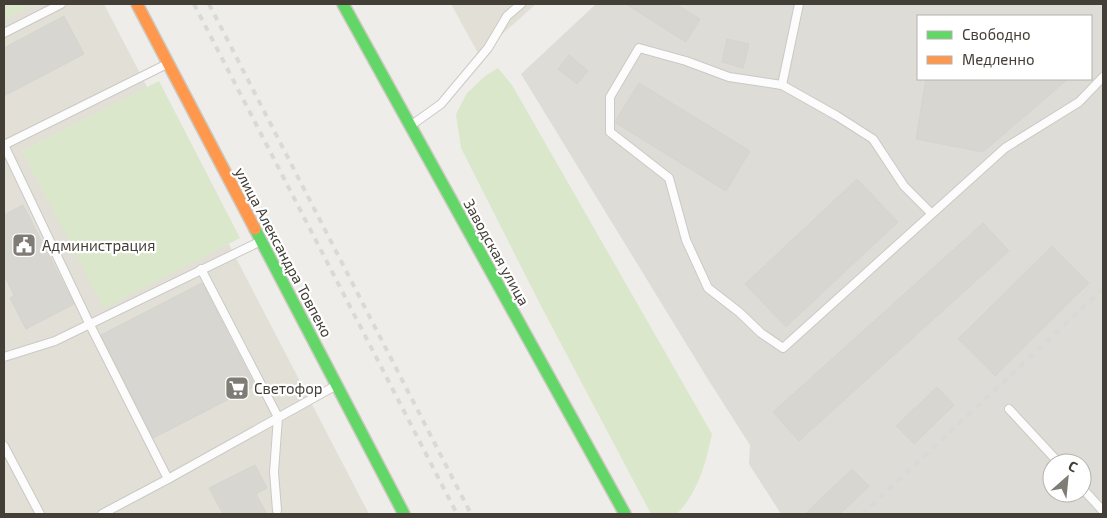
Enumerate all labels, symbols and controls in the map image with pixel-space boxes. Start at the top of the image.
legend [917,15,1092,80]
text: Свободно [962,25,1031,43]
text: Медленно [962,50,1035,68]
street label: улица Александра Товпеко [231,164,337,341]
street label: Заводская улица [459,196,534,309]
public building icon: Администрация [11,232,37,258]
place label: Администрация [42,236,155,254]
supermarket icon: Светофор [224,375,250,401]
place label: Светофор [254,379,323,397]
north arrow [1042,453,1092,503]
text: С [1066,457,1081,475]

